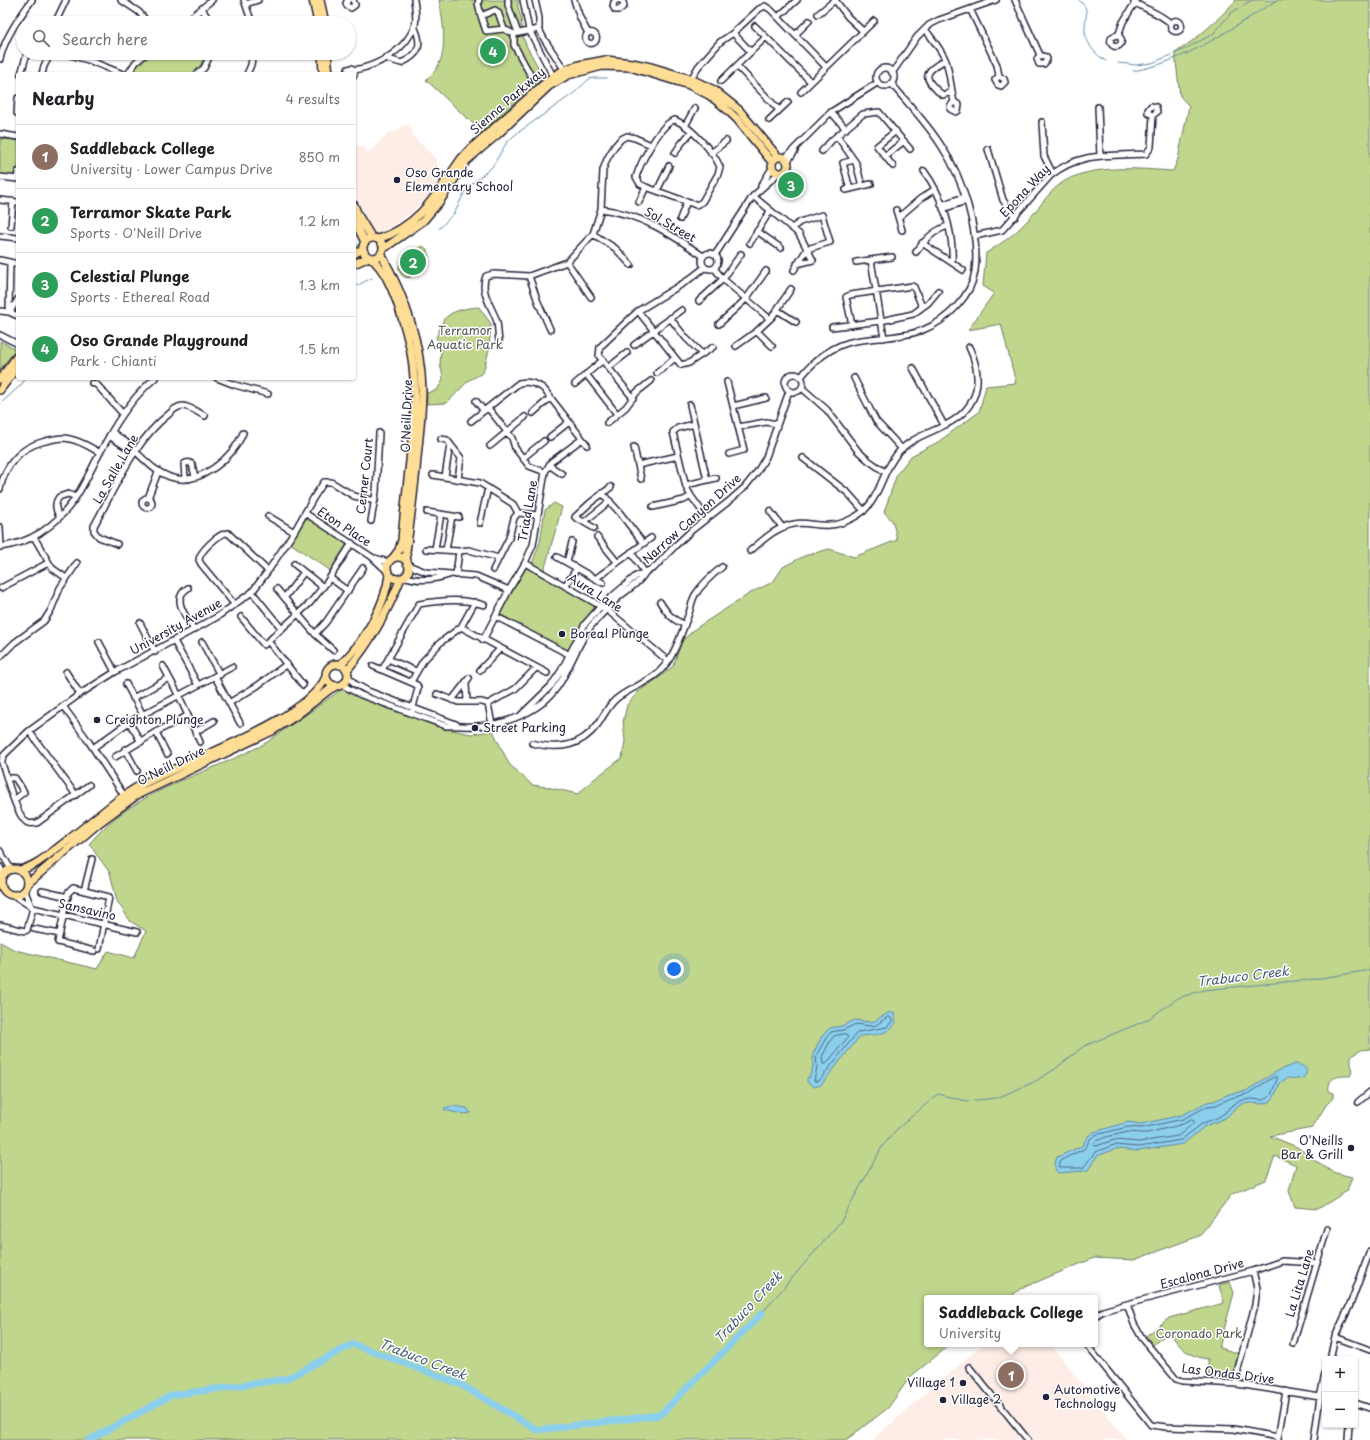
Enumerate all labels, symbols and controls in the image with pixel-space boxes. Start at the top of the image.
search box [16,16,356,60]
icon: search [30,27,52,49]
text: Search here [62,27,148,50]
pin: 4 [480,36,506,66]
street label: Sienna Parkway [466,63,549,138]
text: Nearby [32,85,94,111]
text: 4 results [286,89,340,108]
text: Saddleback College [70,136,215,159]
text: 1 [42,147,48,166]
text: 850 m [299,147,340,166]
text: University · Lower Campus Drive [70,159,273,178]
street label: Epona Way [995,160,1054,221]
place label: Oso Grande Elementary School [405,163,513,195]
pin: 3 [778,170,804,200]
marker: Oso Grande Elementary School [392,175,402,185]
text: Terramor Skate Park [70,200,232,223]
street label: Sol Street [641,202,700,246]
text: 2 [40,211,50,230]
text: 1.2 km [299,211,340,230]
text: Sports · O'Neill Drive [70,223,202,242]
pin: 2 [400,247,426,277]
text: Celestial Plunge [70,264,189,287]
text: 3 [41,275,49,294]
text: 1.3 km [299,275,340,294]
text: Sports · Ethereal Road [70,287,210,306]
park label: Terramor Aquatic Park [427,321,503,353]
text: Oso Grande Playground [70,328,248,351]
text: 4 [41,339,49,358]
text: 1.5 km [299,339,340,358]
text: Park · Chianti [70,351,157,370]
street label: O'Neill Drive [396,379,416,453]
street label: La Salle Lane [88,430,143,507]
street label: Cerner Court [351,437,377,515]
street label: Narrow Canyon Drive [638,469,745,568]
street label: Triad Lane [513,478,541,543]
street label: Eton Place [314,502,375,550]
street label: Aura Lane [565,568,627,616]
street label: University Avenue [126,593,225,659]
place label: Boreal Plunge [570,624,650,642]
marker: Boreal Plunge [557,629,567,639]
place label: Creighton Plunge [105,710,204,728]
marker: Creighton Plunge [92,715,102,725]
place label: Street Parking [483,718,566,736]
marker: Street Parking [470,723,480,733]
street label: O'Neill Drive [134,741,207,789]
street label: Sansavino [57,894,118,924]
your location [664,959,684,979]
water label: Trabuco Creek [1196,960,1291,991]
place label: O'Neills Bar & Grill [1281,1131,1344,1163]
marker: O'Neills Bar & Grill [1346,1143,1356,1153]
street label: La Lita Lane [1280,1246,1318,1319]
street label: Escalona Drive [1158,1253,1246,1293]
water label: Trabuco Creek [709,1266,787,1347]
popup [924,1295,1098,1347]
text: Saddleback College [939,1300,1083,1323]
text: University [939,1323,1001,1342]
park label: Coronado Park [1156,1324,1242,1342]
water label: Trabuco Creek [377,1333,471,1384]
map controls [1322,1356,1358,1428]
button: + [1322,1356,1358,1392]
street label: Las Ondas Drive [1181,1358,1276,1388]
pin: 1 [998,1360,1024,1390]
place label: Village 1 [907,1373,955,1391]
marker: Village 1 [958,1378,968,1388]
place label: Automotive Technology [1054,1380,1120,1412]
place label: Village 2 [951,1390,1001,1408]
marker: Automotive Technology [1041,1392,1051,1402]
button: − [1322,1392,1358,1428]
marker: Village 2 [938,1395,948,1405]

